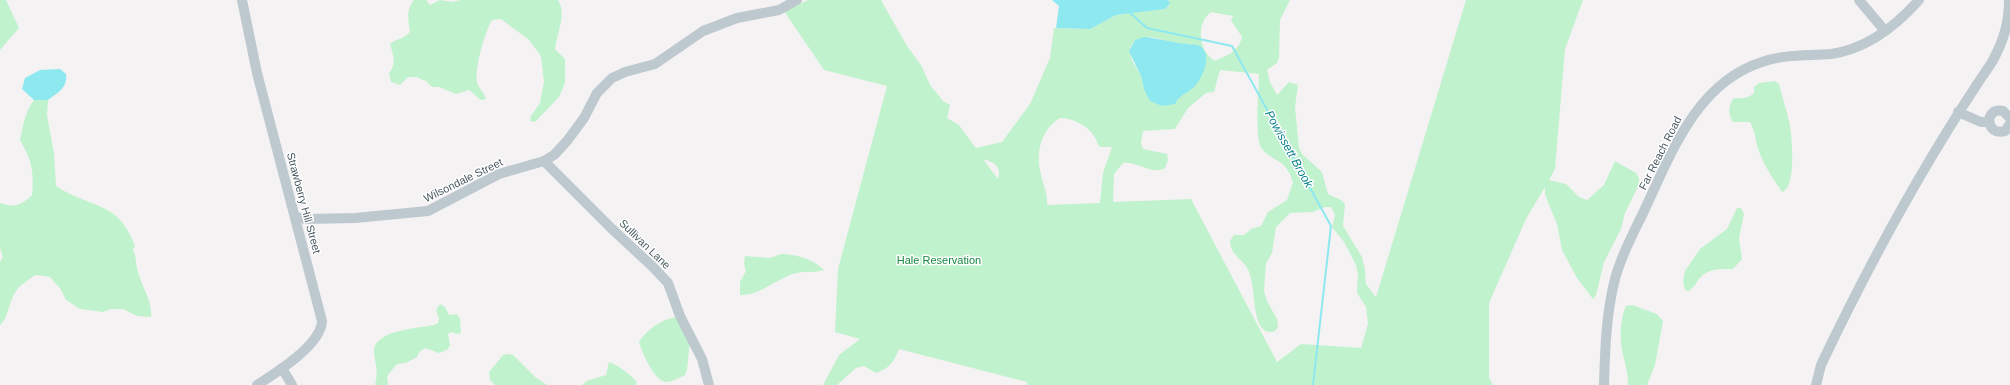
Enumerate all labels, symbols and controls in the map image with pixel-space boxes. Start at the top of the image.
water label: Powissett Brook [1262,108,1316,191]
street label: Far Reach Road [1636,114,1684,192]
street label: Strawberry Hill Street [285,151,323,255]
street label: Wilsondale Street [422,156,504,204]
street label: Sullivan Lane [617,217,673,271]
park label: Hale Reservation [897,254,981,266]

